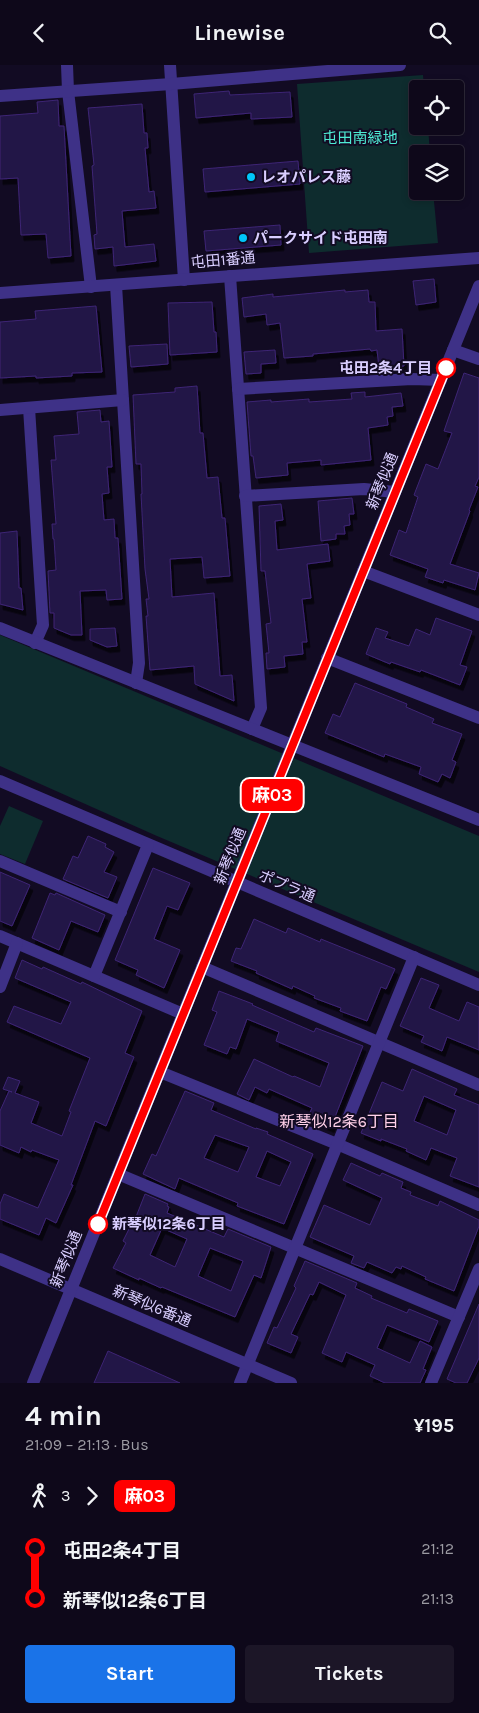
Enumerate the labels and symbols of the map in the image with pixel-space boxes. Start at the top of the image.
park label: 屯田南緑地 [322,129,398,147]
place label: レオパレス藤 [261,168,351,186]
marker: レオパレス藤 [245,171,257,183]
place label: パークサイド屯田南 [253,229,388,247]
marker: パークサイド屯田南 [237,232,249,244]
street label: 屯田1番通 [190,248,256,272]
marker: 屯田2条4丁目 [436,358,456,378]
place label: 屯田2条4丁目 [339,359,432,377]
street label: 新琴似通 [362,450,402,512]
line badge: 麻03 [243,779,301,811]
street label: 新琴似通 [210,825,250,887]
street label: ポプラ通 [256,866,318,906]
district label: 新琴似12条6丁目 [279,1112,399,1131]
marker: 新琴似12条6丁目 [88,1214,108,1234]
place label: 新琴似12条6丁目 [112,1215,226,1233]
street label: 新琴似通 [46,1228,86,1290]
street label: 新琴似6番通 [110,1281,194,1331]

